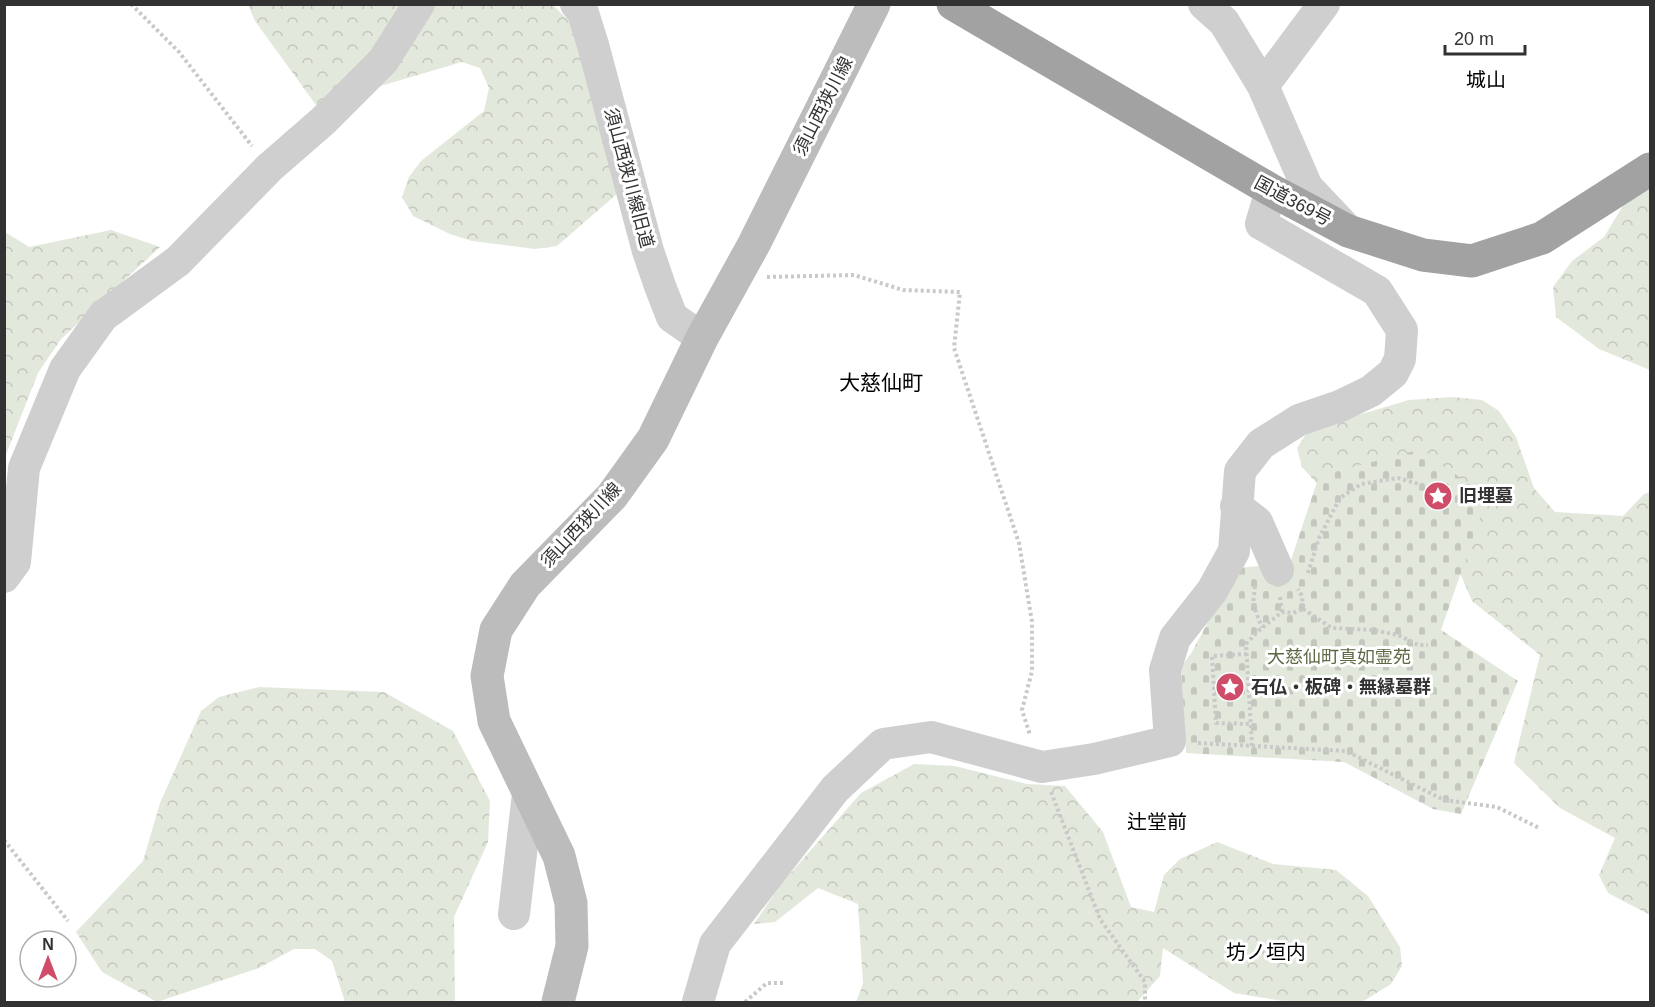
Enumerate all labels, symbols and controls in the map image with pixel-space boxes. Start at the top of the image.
scale bar [1445,18,1524,56]
text: 20 m [1454,29,1494,49]
street label: 須山西狭川線 [790,53,856,159]
district label: 城山 [1466,69,1506,91]
street label: 須山西狭川線旧道 [601,106,657,250]
street label: 国道369号 [1251,172,1335,230]
district label: 大慈仙町 [839,371,923,394]
street label: 須山西狭川線 [537,479,625,571]
place icon: 旧埋墓 [1422,480,1454,512]
place label: 旧埋墓 [1459,486,1513,506]
park label: 大慈仙町真如霊苑 [1267,647,1411,667]
place icon: 石仏・板碑・無縁墓群 [1214,671,1246,703]
place label: 石仏・板碑・無縁墓群 [1251,677,1431,697]
district label: 辻堂前 [1127,811,1187,833]
north arrow [18,929,78,989]
text: N [42,936,54,953]
district label: 坊ノ垣内 [1226,941,1306,963]

